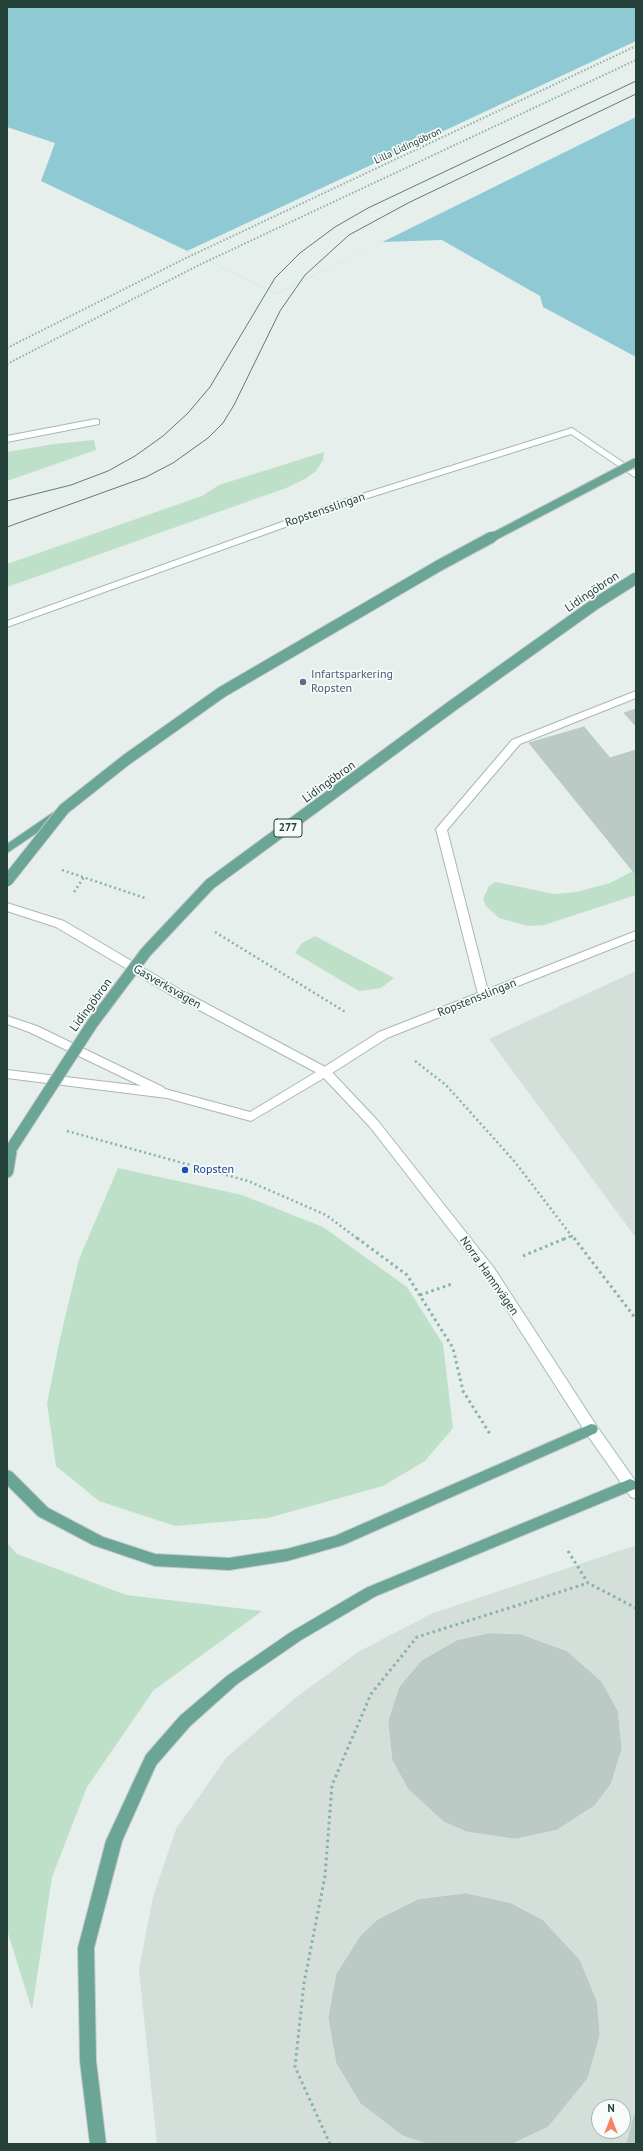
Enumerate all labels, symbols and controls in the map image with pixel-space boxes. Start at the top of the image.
street label: Lilla Lidingöbron [372,125,444,167]
street label: Ropstensslingan [283,490,367,530]
street label: Lidingöbron [562,569,622,615]
place label: Infartsparkering Ropsten [311,668,393,696]
marker: Infartsparkering Ropsten [298,677,308,687]
street label: Lidingöbron [300,758,358,806]
road number: 277 [274,819,302,837]
street label: Gasverksvägen [131,962,203,1012]
street label: Lidingöbron [67,976,115,1034]
street label: Ropstensslingan [436,976,518,1020]
place label: Ropsten [193,1163,234,1177]
marker: Ropsten [180,1165,190,1175]
street label: Norra Hamnvägen [456,1234,522,1318]
north arrow [591,2099,631,2139]
text: N [607,2101,615,2115]

